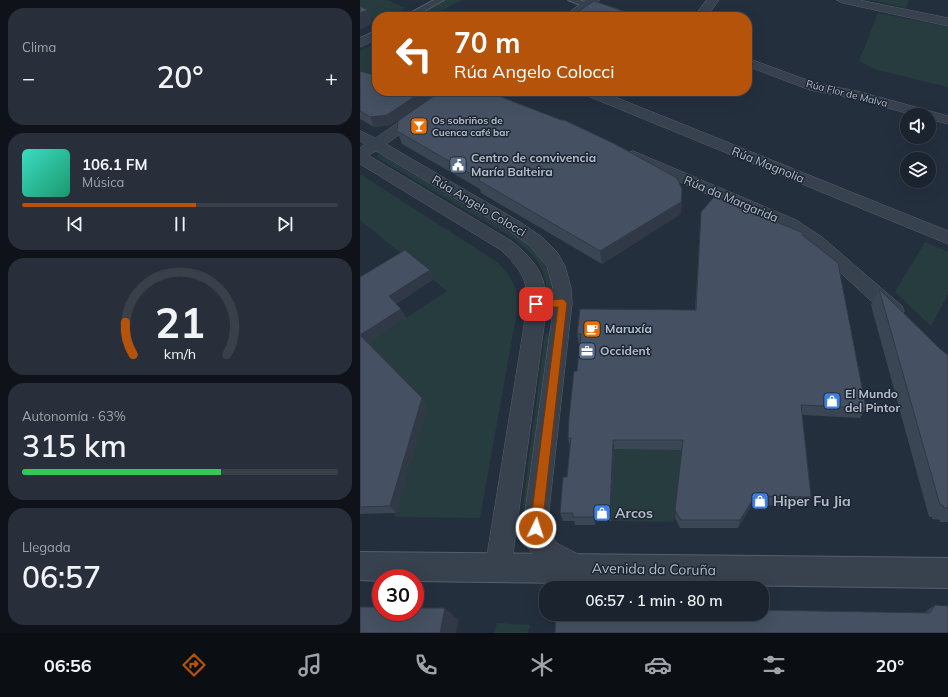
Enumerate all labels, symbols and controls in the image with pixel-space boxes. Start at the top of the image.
text: 70 m [454,25,520,60]
icon: left [388,28,440,80]
text: Clima [22,39,56,55]
text: 20° [156,58,204,96]
text: Rúa Angelo Colocci [454,60,614,83]
text: − [22,64,35,92]
text: + [325,64,338,92]
street label: Rúa Flor de Malva [805,77,889,110]
map controls [900,108,936,188]
button: sound [900,108,936,144]
place label: Os sobriños de Cuenca café bar [432,114,510,139]
bar icon: Os sobriños de Cuenca café bar [409,116,429,136]
street label: Rúa Magnolia [730,143,807,186]
place label: Centro de convivencia María Balteira [471,150,596,179]
button: layers [900,152,936,188]
text: 106.1 FM [82,155,147,174]
public building icon: Centro de convivencia María Balteira [448,155,468,175]
street label: Rúa Angelo Colocci [430,172,529,240]
street label: Rúa da Margarida [682,172,781,225]
text: Música [82,174,124,190]
icon: previous [64,213,86,235]
icon: pause [169,213,191,235]
icon: next [274,213,296,235]
pin [519,287,553,321]
icon: arrive [525,293,547,315]
text: 21 [155,295,205,347]
cafe icon: Maruxía [582,319,602,339]
place label: Maruxía [605,321,652,336]
office icon: Occident [577,341,597,361]
place label: Occident [600,343,651,358]
text: km/h [164,344,196,362]
place label: El Mundo del Pintor [845,386,900,415]
shop icon: El Mundo del Pintor [822,391,842,411]
text: Autonomía · 63% [22,408,126,424]
text: 315 km [22,427,127,465]
shop icon: Hiper Fu Jia [750,491,770,511]
place label: Hiper Fu Jia [773,492,851,510]
shop icon: Arcos [592,503,612,523]
place label: Arcos [615,504,653,522]
position arrow [515,507,557,549]
text: Llegada [22,539,71,555]
text: 06:57 [22,558,101,596]
street label: Avenida da Coruña [592,559,716,579]
speed limit sign: 30 [372,569,424,621]
text: 06:57 · 1 min · 80 m [585,591,723,610]
icon: directions [180,651,208,679]
icon: music [296,651,324,679]
icon: phone [412,651,440,679]
icon: climate [528,651,556,679]
icon: car [644,651,672,679]
icon: filters [760,651,788,679]
text: 06:56 [44,654,92,677]
text: 20° [876,654,904,677]

